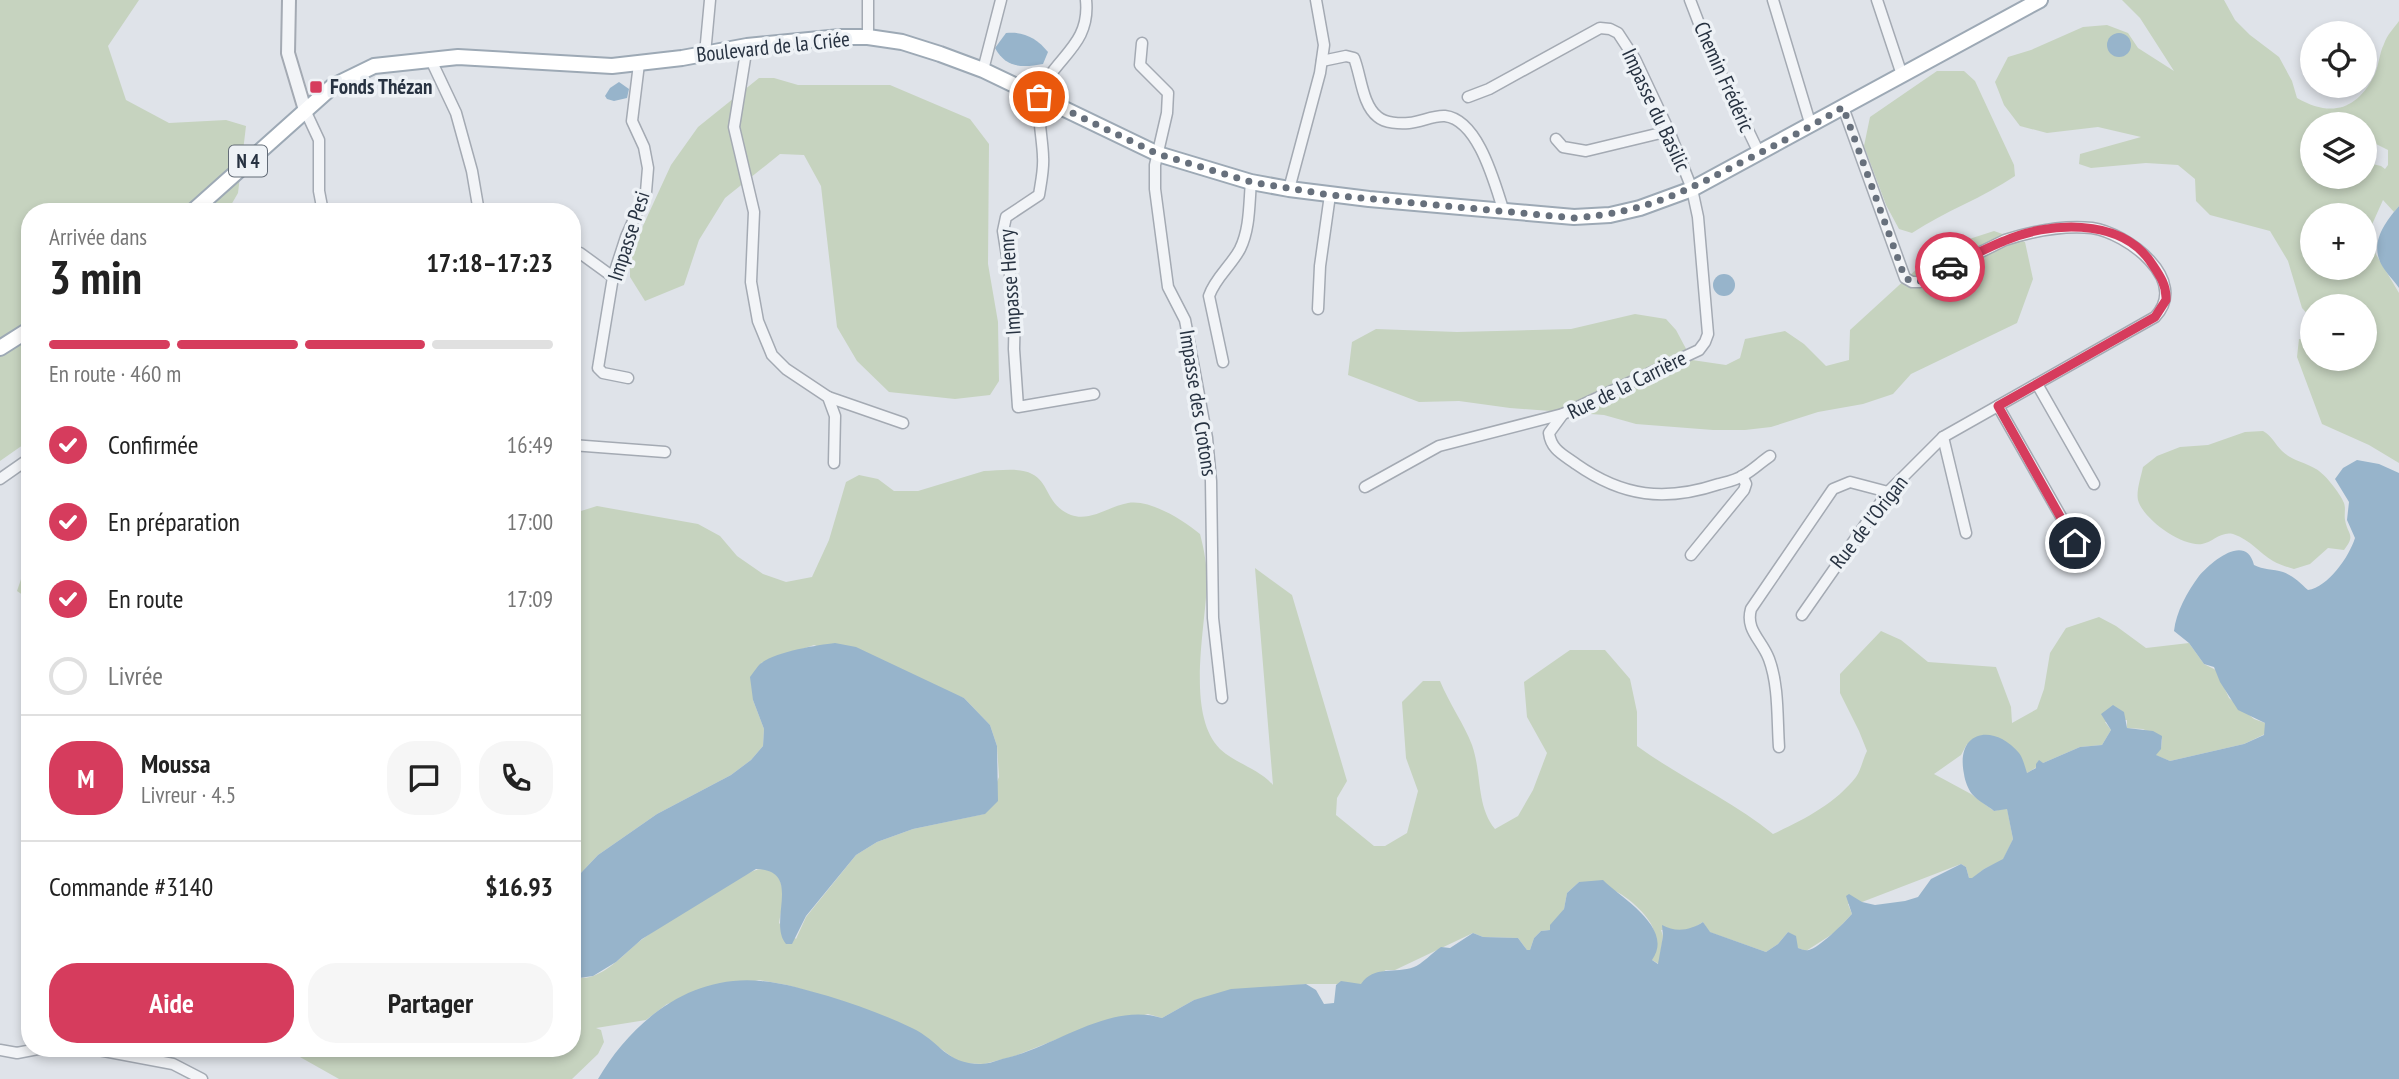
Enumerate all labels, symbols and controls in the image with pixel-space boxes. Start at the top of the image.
street label: Chemin Frédéric [1688,17,1761,137]
map controls [2300,21,2377,371]
button: locate [2300,21,2377,98]
street label: Boulevard de la Criée [695,25,851,68]
street label: Impasse du Basilic [1616,44,1697,176]
pin [1009,67,1069,127]
place label: Fonds Thézan [330,73,432,100]
icon: bag [1020,78,1058,116]
marker: Fonds Thézan [308,79,324,95]
button: layers [2300,112,2377,189]
road number: N 4 [229,146,267,176]
street label: Impasse Pesi [601,188,656,284]
button: + [2300,203,2377,280]
text: Arrivée dans [49,222,147,251]
street label: Impasse Henry [992,228,1027,336]
courier [1915,232,1985,302]
text: 17:18–17:23 [426,246,553,279]
text: 3 min [49,247,142,307]
icon: car [1931,248,1969,286]
button: − [2300,294,2377,371]
street label: Impasse des Crotons [1174,328,1223,478]
street label: Rue de la Carrière [1563,344,1691,425]
text: En route · 460 m [49,359,181,388]
icon: check [49,426,87,464]
text: Confirmée [108,428,199,461]
text: 16:49 [507,430,553,459]
street label: Rue de l'Origan [1824,470,1913,574]
icon: check [49,503,87,541]
text: En préparation [108,505,240,538]
text: 17:00 [507,507,553,536]
pin [2045,513,2105,573]
icon: home [2056,524,2094,562]
icon: check [49,580,87,618]
text: En route [108,582,183,615]
text: 17:09 [507,584,553,613]
text: Livrée [108,659,163,692]
button: chat [387,741,461,815]
button: phone [479,741,553,815]
text: Moussa [141,747,210,780]
text: M [77,762,95,795]
text: Livreur · 4.5 [141,780,236,809]
text: Commande #3140 [49,870,213,903]
text: $16.93 [485,870,553,903]
button: Aide [49,963,294,1043]
button: Partager [308,963,553,1043]

